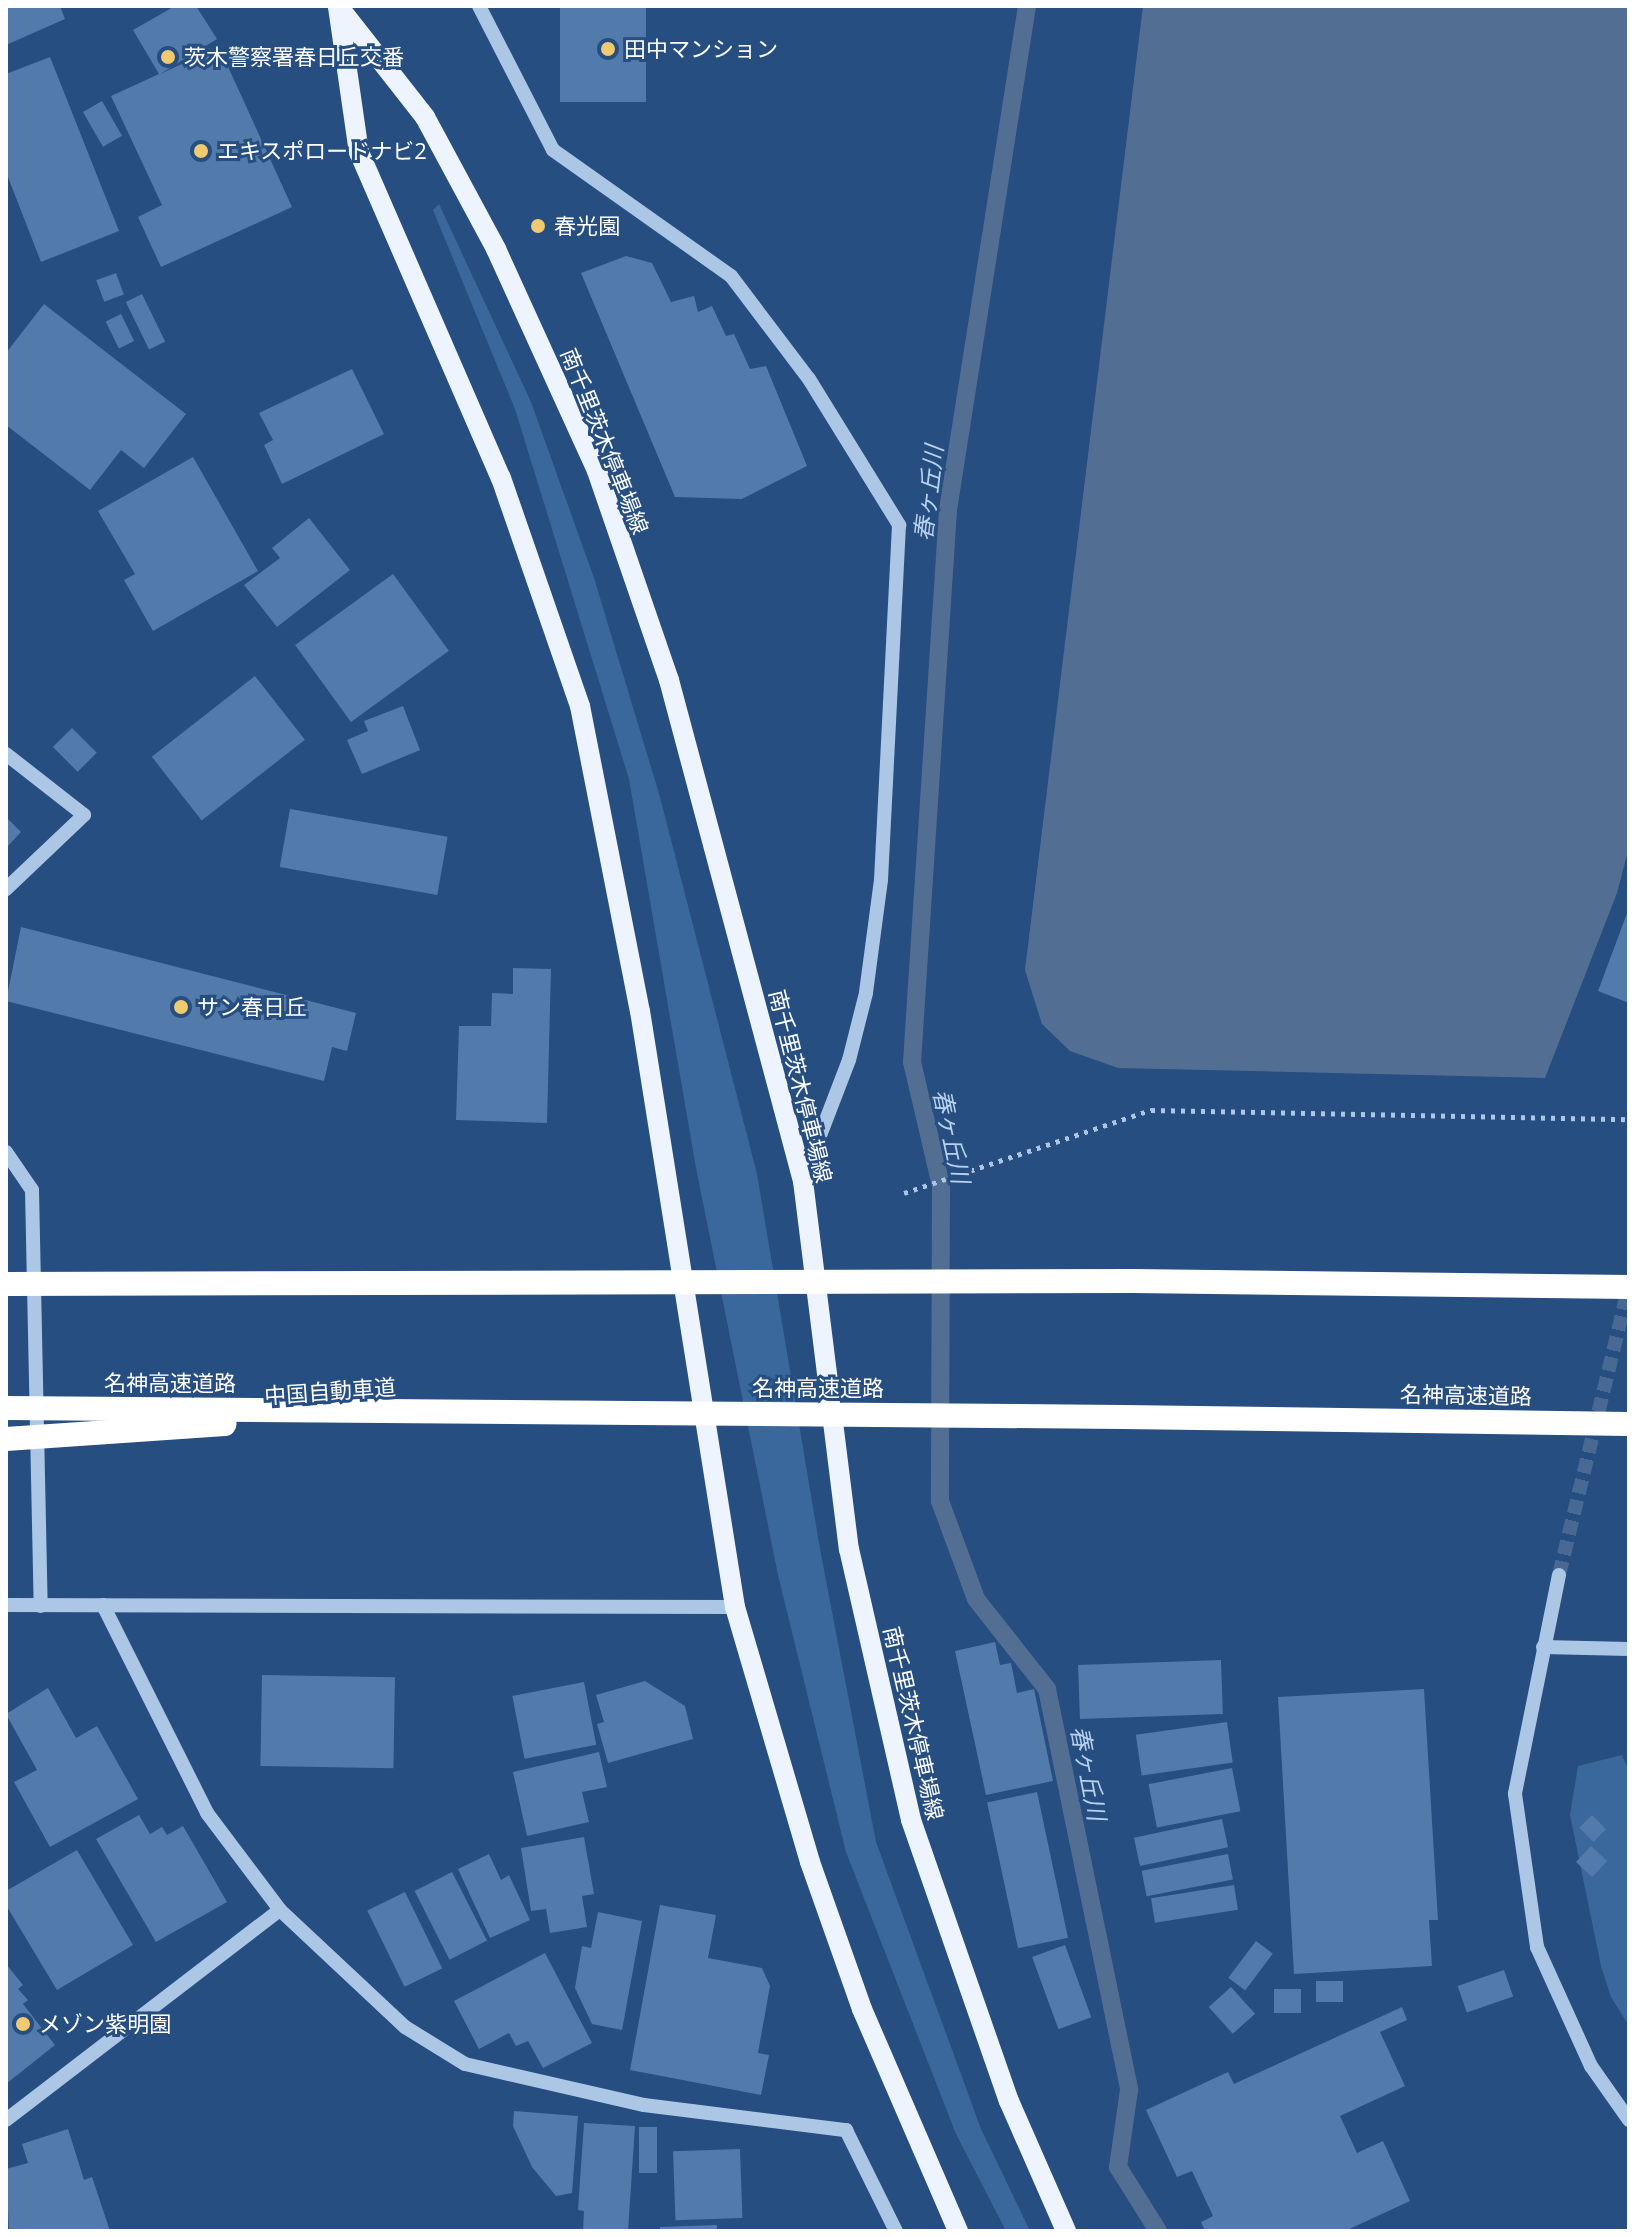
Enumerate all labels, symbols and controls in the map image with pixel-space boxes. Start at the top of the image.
place label: 田中マンション [624,36,778,62]
marker: 田中マンション [599,40,617,58]
place label: 茨木警察署春日丘交番 [184,44,404,70]
marker: 茨木警察署春日丘交番 [159,48,177,66]
place label: エキスポロードナビ2 [217,138,428,164]
marker: エキスポロードナビ2 [192,142,210,160]
place label: 春光園 [554,213,620,239]
marker: 春光園 [529,217,547,235]
street label: 南千里茨木停車場線 [556,344,654,538]
water label: 春ヶ丘川 [908,444,948,542]
street label: 南千里茨木停車場線 [764,987,838,1185]
place label: サン春日丘 [197,994,307,1020]
marker: サン春日丘 [172,998,190,1016]
water label: 春ヶ丘川 [928,1086,976,1186]
street label: 名神高速道路 [104,1370,236,1396]
street label: 中国自動車道 [263,1373,397,1409]
street label: 名神高速道路 [752,1375,884,1401]
street label: 名神高速道路 [1400,1381,1532,1409]
street label: 南千里茨木停車場線 [879,1624,949,1822]
water label: 春ヶ丘川 [1066,1723,1112,1823]
place label: メゾン紫明園 [39,2011,171,2037]
marker: メゾン紫明園 [14,2015,32,2033]

